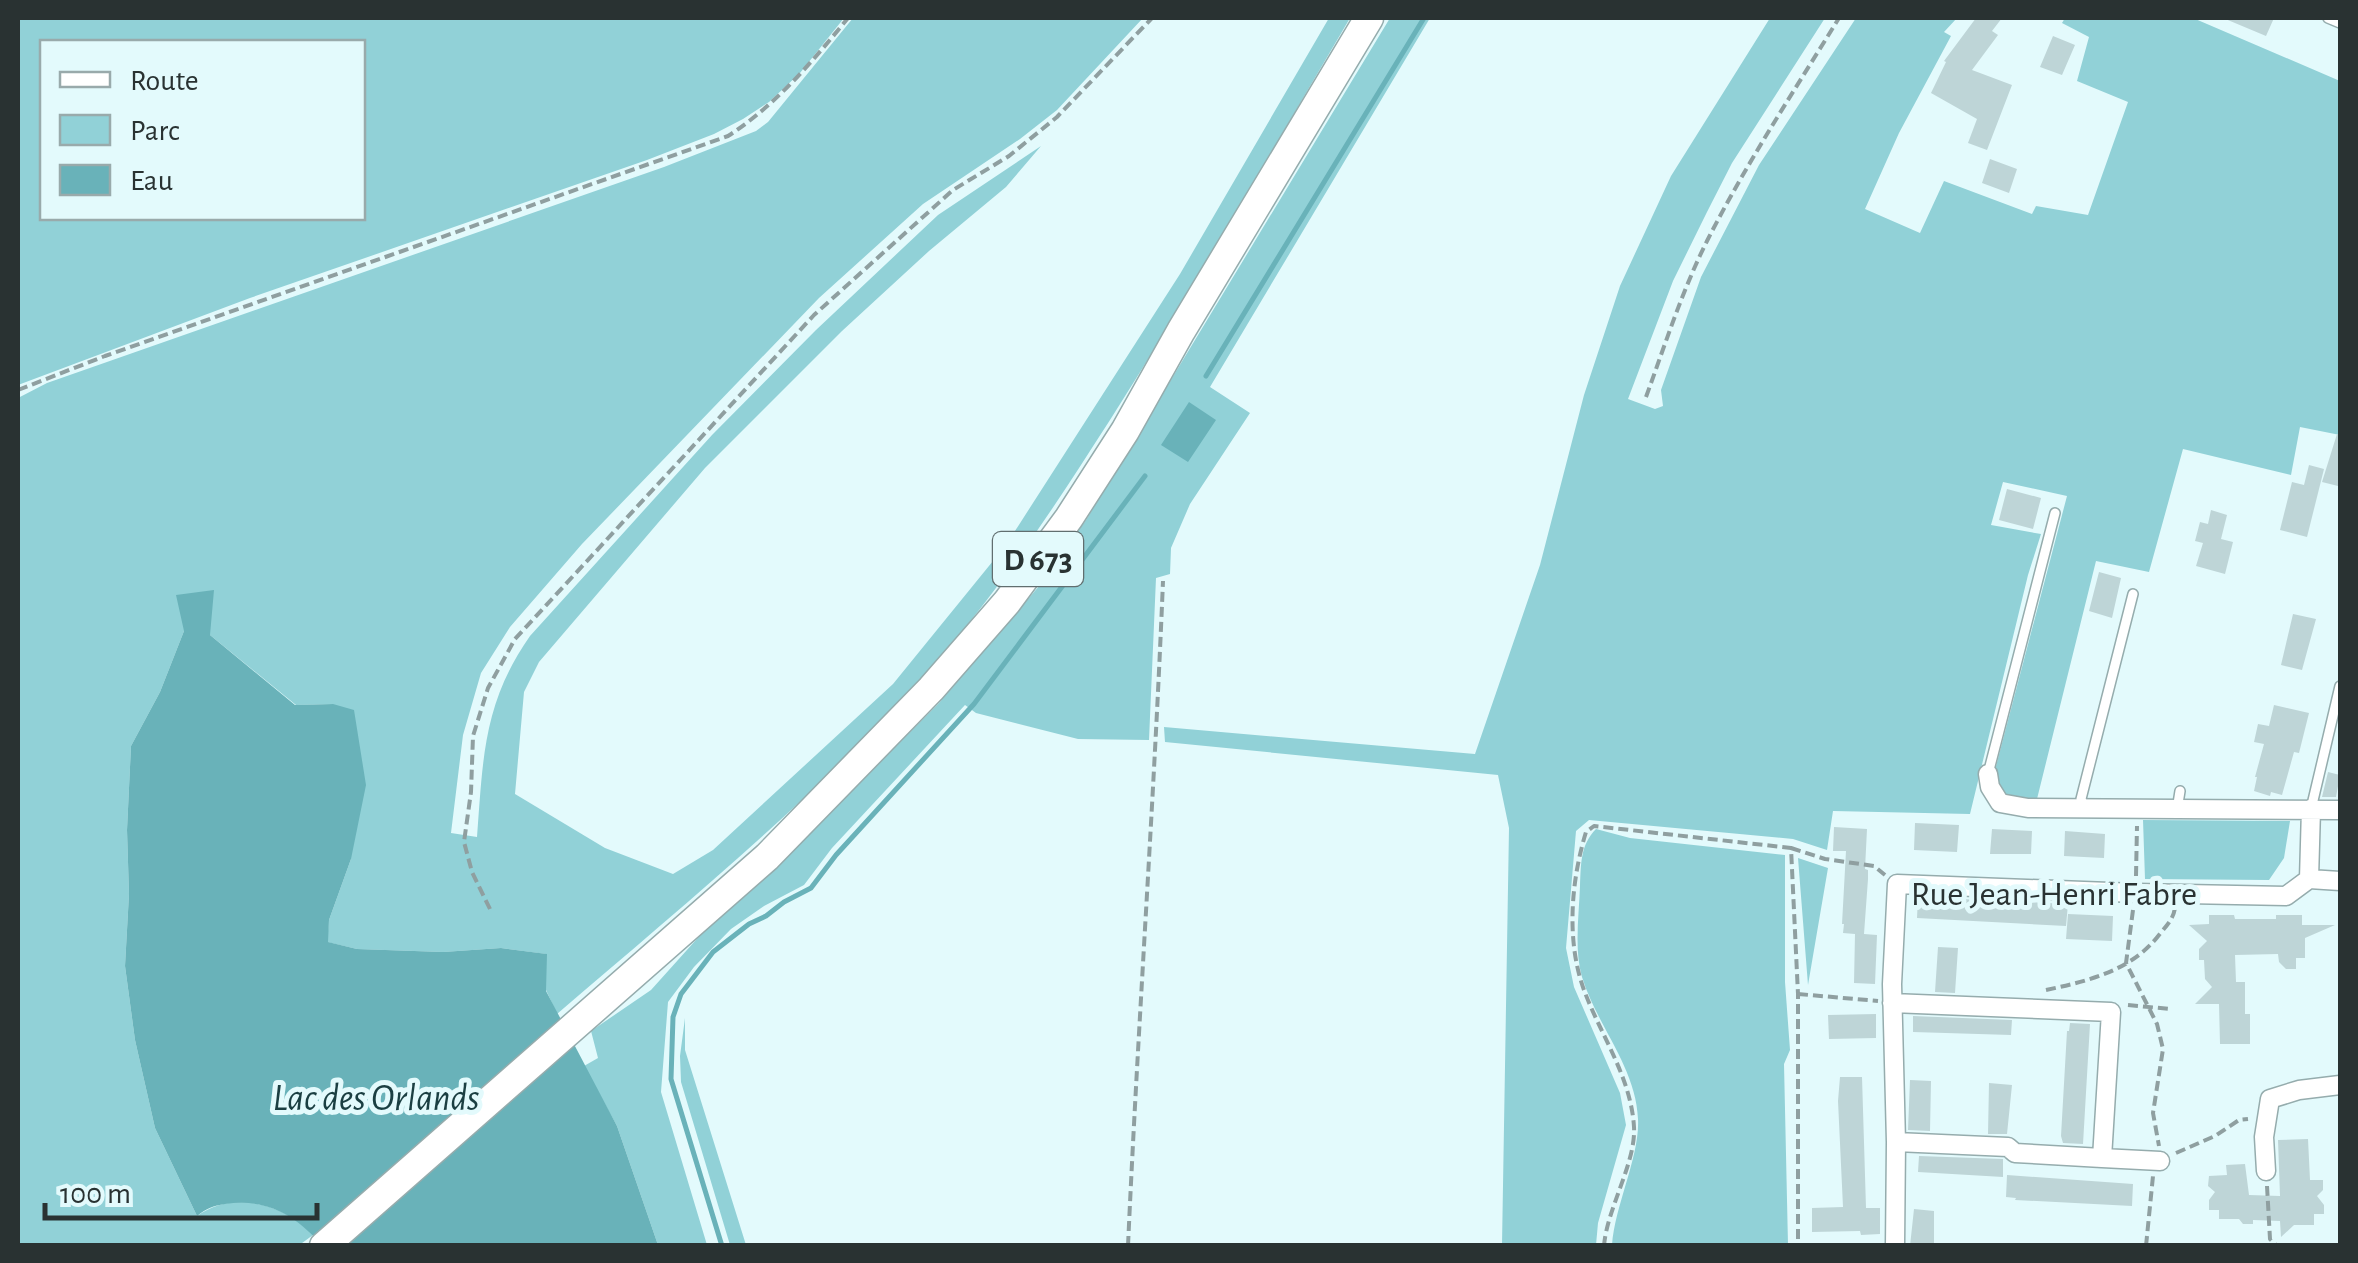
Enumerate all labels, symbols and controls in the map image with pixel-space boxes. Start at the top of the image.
legend [40,40,365,220]
text: Route [130,66,199,96]
text: Parc [130,116,180,146]
text: Eau [130,166,173,196]
road number: D 673 [993,532,1083,586]
street label: Rue Jean-Henri Fabre [1911,877,2197,912]
water label: Lac des Orlands [273,1080,479,1118]
scale bar [45,1158,318,1220]
text: 100 m [60,1179,131,1209]

